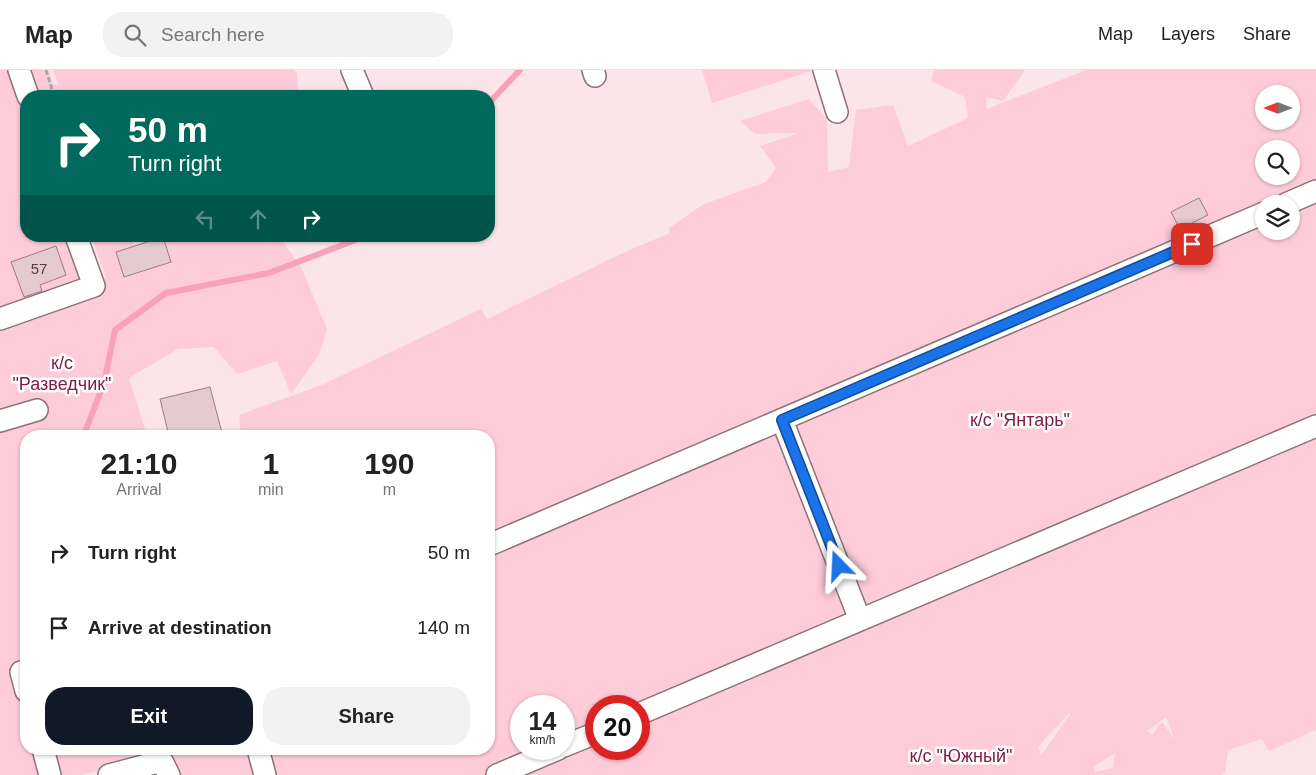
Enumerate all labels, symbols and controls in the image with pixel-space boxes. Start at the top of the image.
search box [103,12,453,57]
text: Map [25,21,73,48]
icon: search [121,21,149,49]
text: Search here [161,24,265,45]
text: Map [1098,24,1133,44]
text: Layers [1161,24,1215,44]
text: Share [1243,24,1291,44]
north arrow [1255,85,1300,130]
map controls [1255,85,1300,240]
icon: right [45,110,110,175]
text: 50 m [128,110,208,149]
button: search [1255,140,1300,185]
text: Turn right [128,151,221,176]
button: layers [1255,195,1300,240]
icon: left [191,205,219,233]
icon: ahead [244,205,272,233]
icon: right [297,205,325,233]
pin [1171,223,1213,265]
icon: arrive [1178,230,1206,258]
house number: 57 [31,260,47,277]
park label: к/с "Разведчик" [12,353,112,394]
park label: к/с "Янтарь" [970,410,1070,430]
text: 21:10 [101,447,177,480]
text: 1 [262,447,279,480]
text: 190 [364,447,414,480]
text: Arrival [116,481,162,498]
text: min [258,481,284,498]
text: m [383,481,396,498]
icon: right [45,539,73,567]
position arrow [812,539,864,591]
text: Turn right [88,542,176,563]
text: 50 m [428,542,470,563]
icon: arrive [45,614,73,642]
text: Arrive at destination [88,617,272,638]
text: 140 m [417,617,470,638]
button: Exit [45,687,253,745]
button: Share [263,687,470,745]
speed limit sign: 20 [585,695,650,760]
text: 14 [529,707,556,735]
text: km/h [529,733,556,747]
park label: к/с "Южный" [910,746,1012,766]

